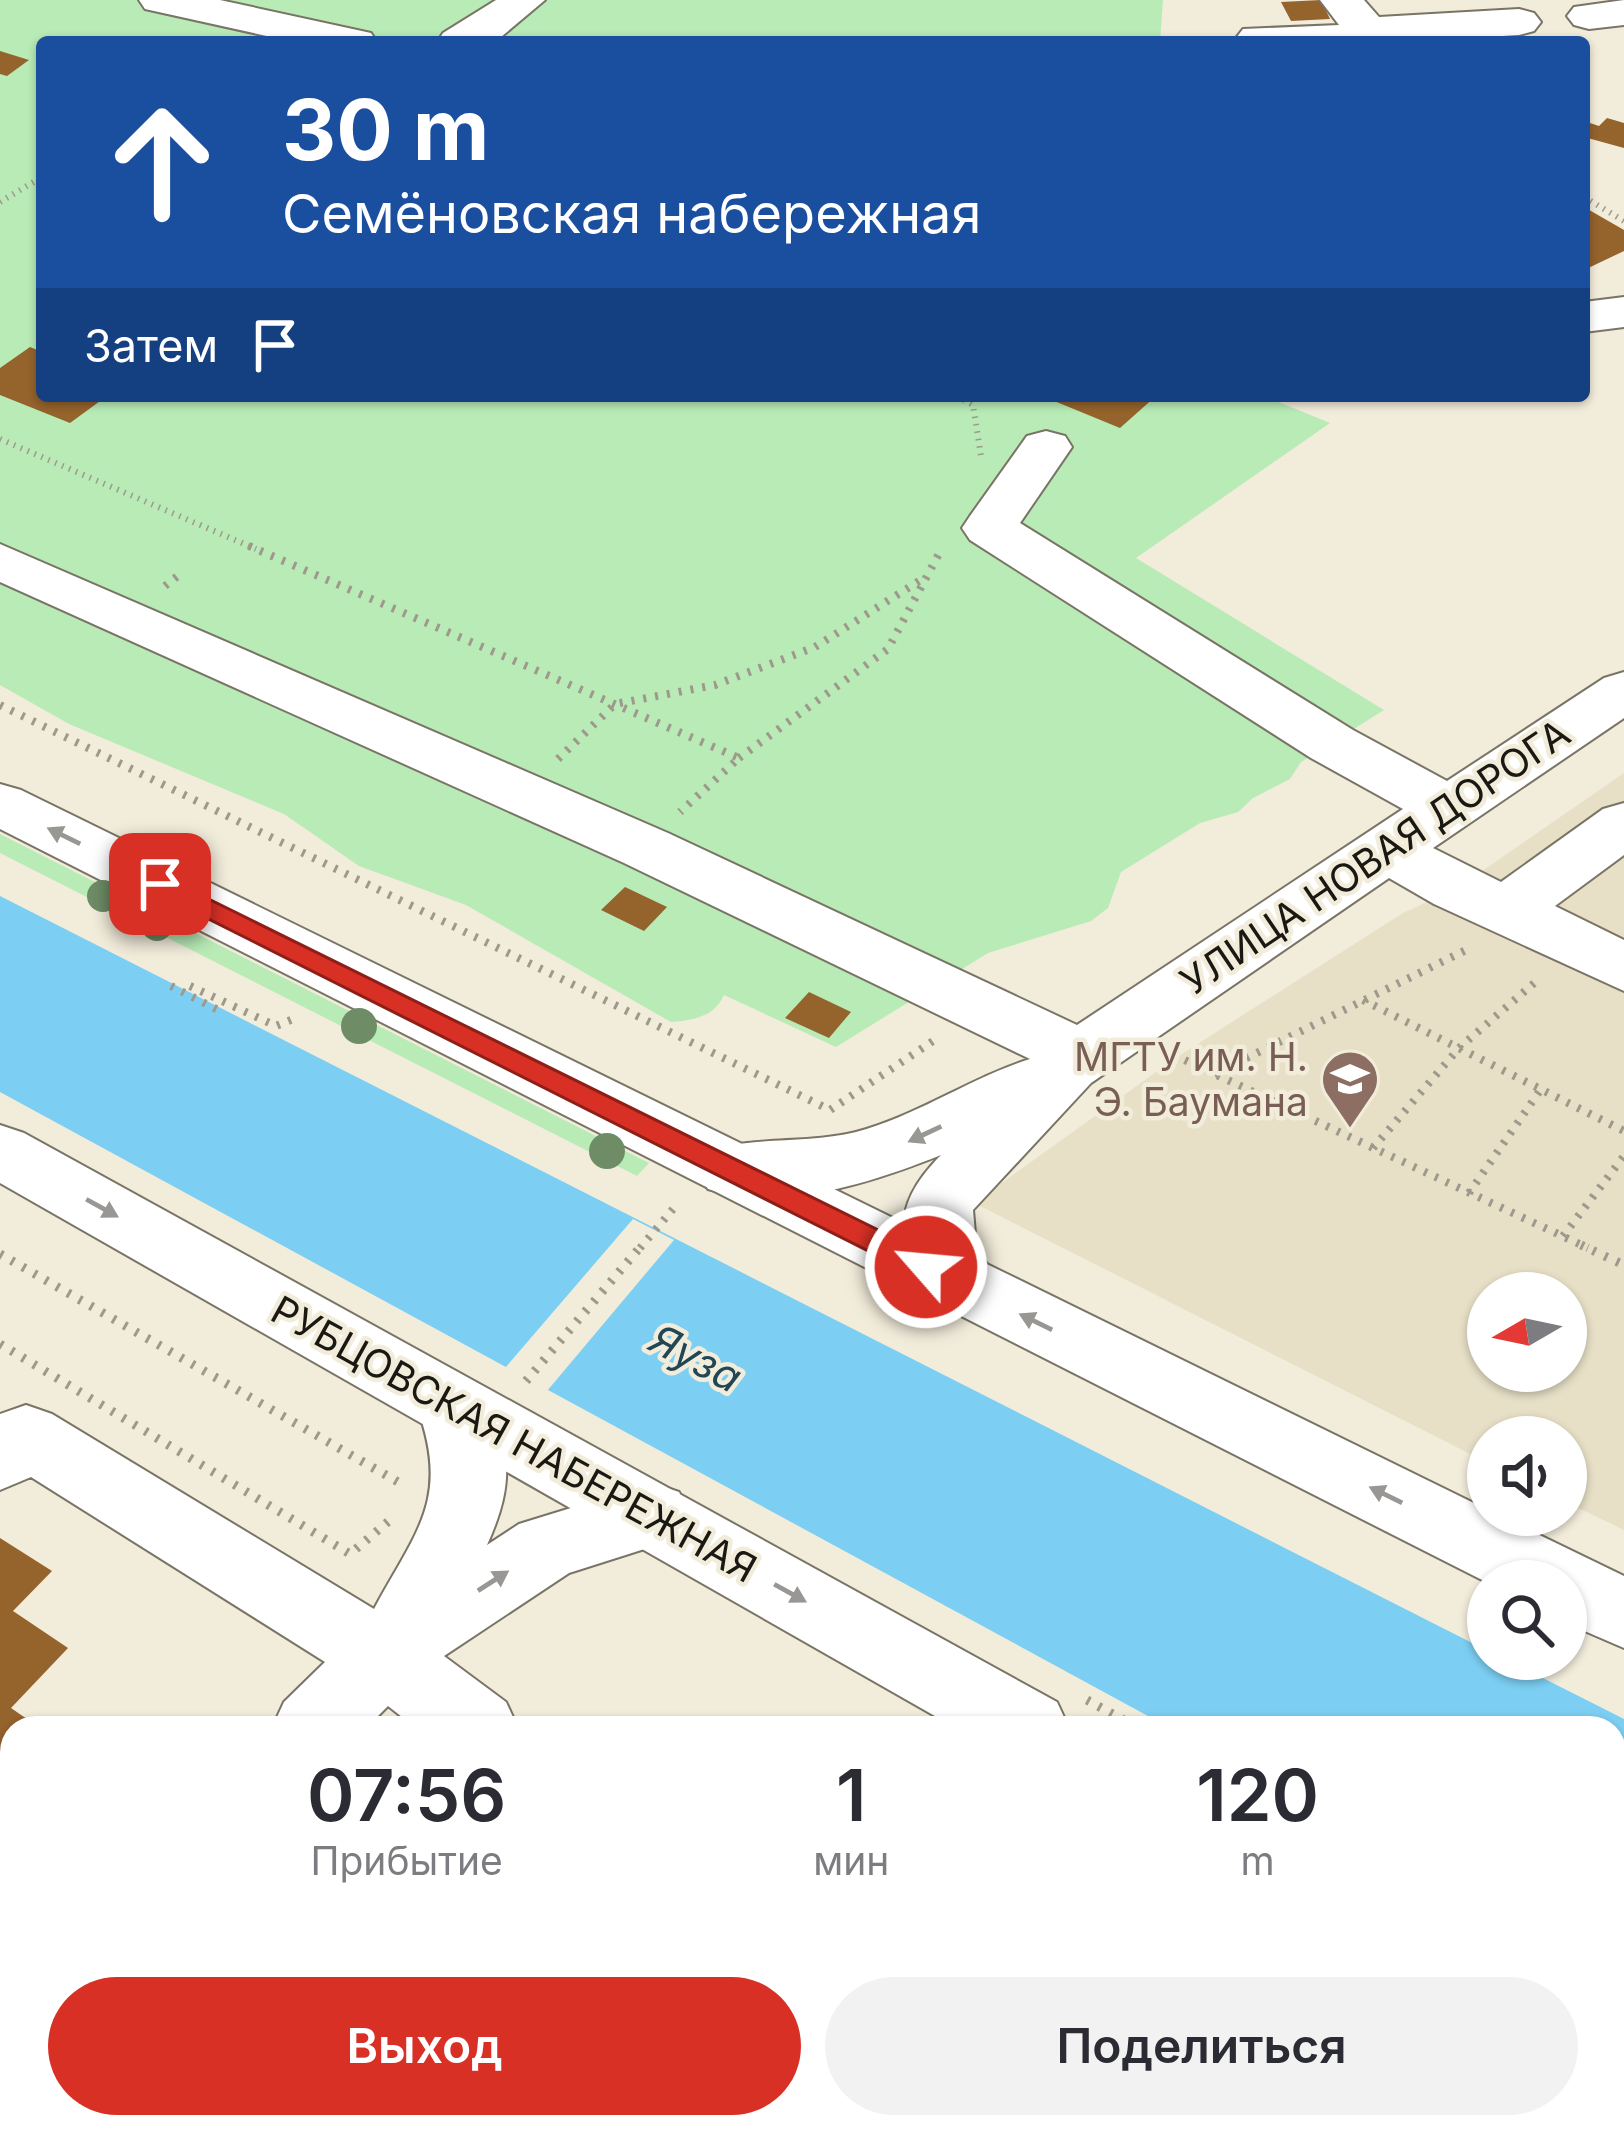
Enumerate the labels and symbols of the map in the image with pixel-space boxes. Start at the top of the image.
street label: УЛИЦА НОВАЯ ДОРОГА [1171,709,1578,1004]
one-way arrow [47,826,82,846]
pin [109,833,211,935]
place label: МГТУ им. Н. Э. Баумана [1074,1033,1308,1125]
school or university icon: МГТУ им. Н. Э. Баумана [1319,1048,1381,1130]
one-way arrow [907,1124,942,1144]
one-way arrow [85,1197,119,1218]
position arrow [863,1204,989,1330]
north arrow [1467,1272,1587,1392]
street label: РУБЦОВСКАЯ НАБЕРЕЖНАЯ [264,1285,765,1592]
water label: Яуза [641,1312,751,1403]
one-way arrow [1018,1312,1053,1332]
one-way arrow [1368,1486,1403,1506]
one-way arrow [476,1570,509,1592]
one-way arrow [773,1582,807,1603]

